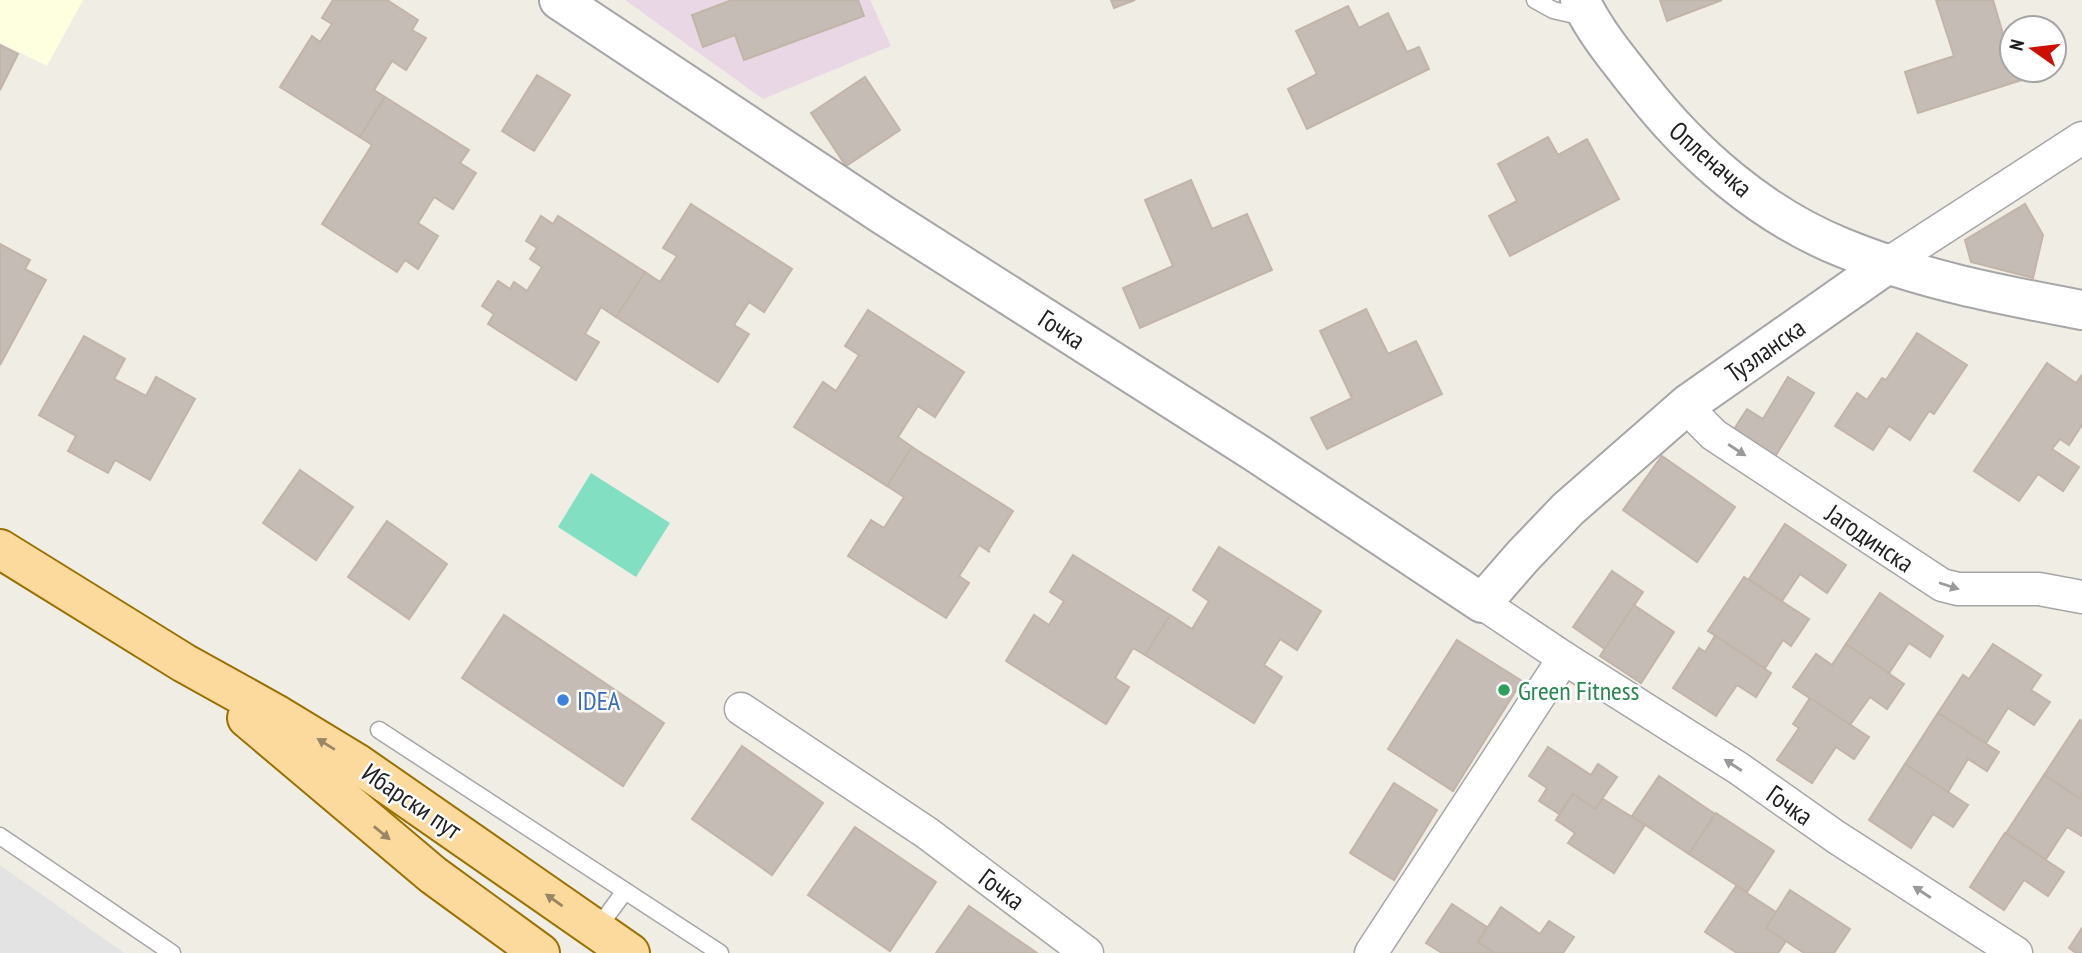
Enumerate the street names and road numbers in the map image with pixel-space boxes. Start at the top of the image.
street label: Опленачка [1663,114,1759,204]
street label: Гочка [1032,302,1092,356]
street label: Тузланска [1719,311,1811,389]
street label: Јагодинска [1819,496,1920,579]
street label: Ибарски пут [356,756,469,847]
street label: Гочка [1760,777,1820,833]
street label: Гочка [973,861,1031,917]

